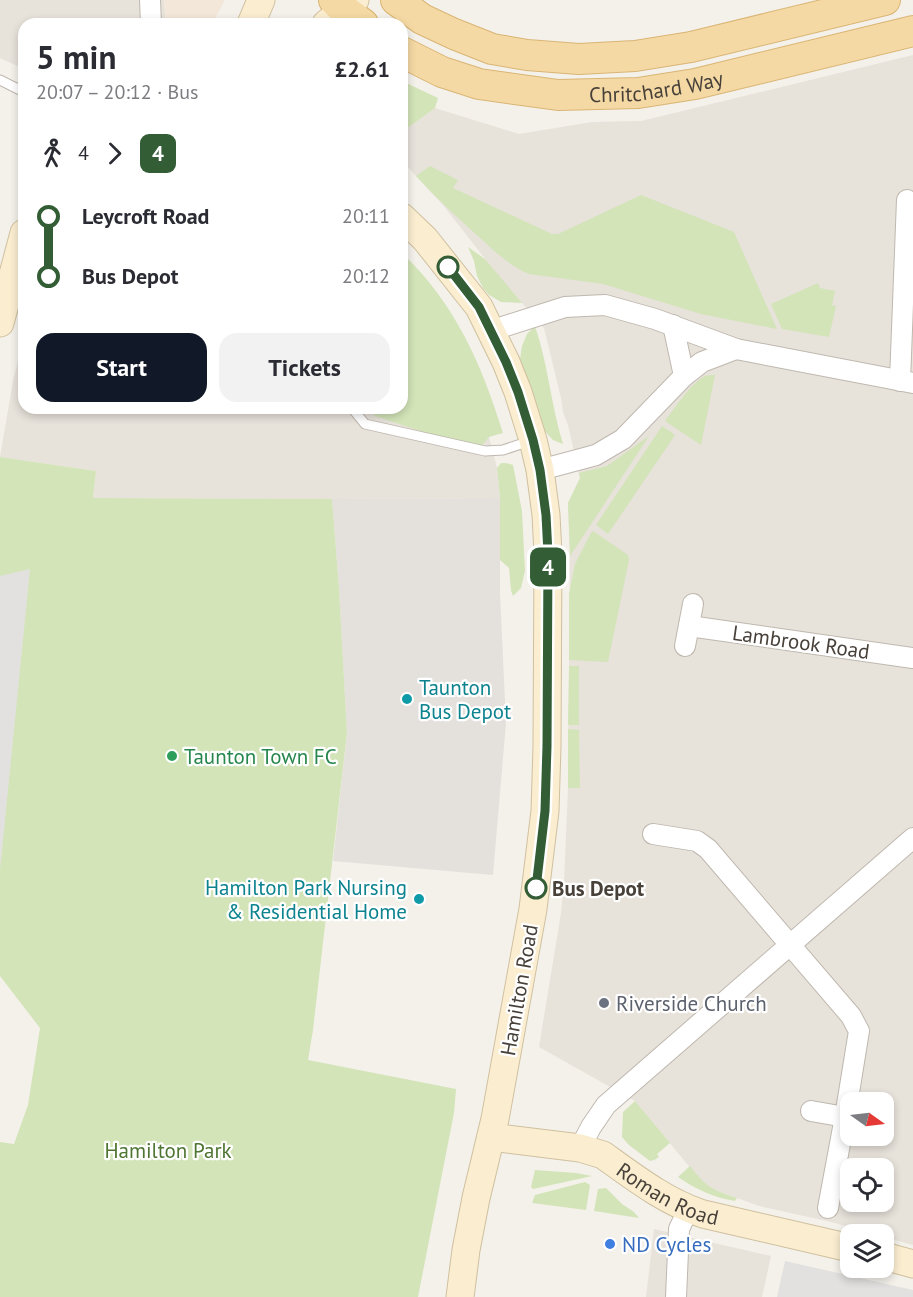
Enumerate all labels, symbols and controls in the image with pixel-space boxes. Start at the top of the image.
text: 5 min [36,35,117,78]
text: £2.61 [335,55,390,83]
street label: Chritchard Way [589,64,726,108]
text: 20:07 – 20:12 · Bus [36,79,198,105]
icon: walk [36,137,69,170]
icon: forward [98,137,131,170]
text: 4 [78,140,89,166]
text: 4 [152,140,164,167]
text: Leycroft Road [82,202,209,230]
text: 20:11 [342,203,390,229]
unlabelled marker [437,256,459,278]
text: Bus Depot [82,262,178,290]
text: 20:12 [342,263,390,289]
button: Start [36,333,207,402]
button: Tickets [219,333,390,402]
line badge: 4 [528,548,568,586]
text: 4 [542,554,554,581]
street label: Lambrook Road [731,619,871,665]
place label: Taunton Bus Depot [419,674,511,725]
marker: Taunton Bus Depot [400,692,414,706]
place label: Taunton Town FC [184,743,337,770]
marker: Taunton Town FC [165,749,179,763]
place label: Hamilton Park Nursing & Residential Home [205,874,407,925]
place label: Bus Depot [552,875,645,902]
marker: Bus Depot [525,877,547,899]
marker: Hamilton Park Nursing & Residential Home [412,892,426,906]
street label: Hamilton Road [494,922,544,1058]
place label: Riverside Church [616,990,767,1017]
marker: Riverside Church [597,996,611,1010]
north arrow [840,1092,894,1146]
map controls [840,1092,894,1278]
park label: Hamilton Park [104,1137,232,1164]
street label: Roman Road [612,1156,721,1231]
button: locate [840,1158,894,1212]
button: layers [840,1224,894,1278]
place label: ND Cycles [622,1231,711,1258]
marker: ND Cycles [603,1237,617,1251]

